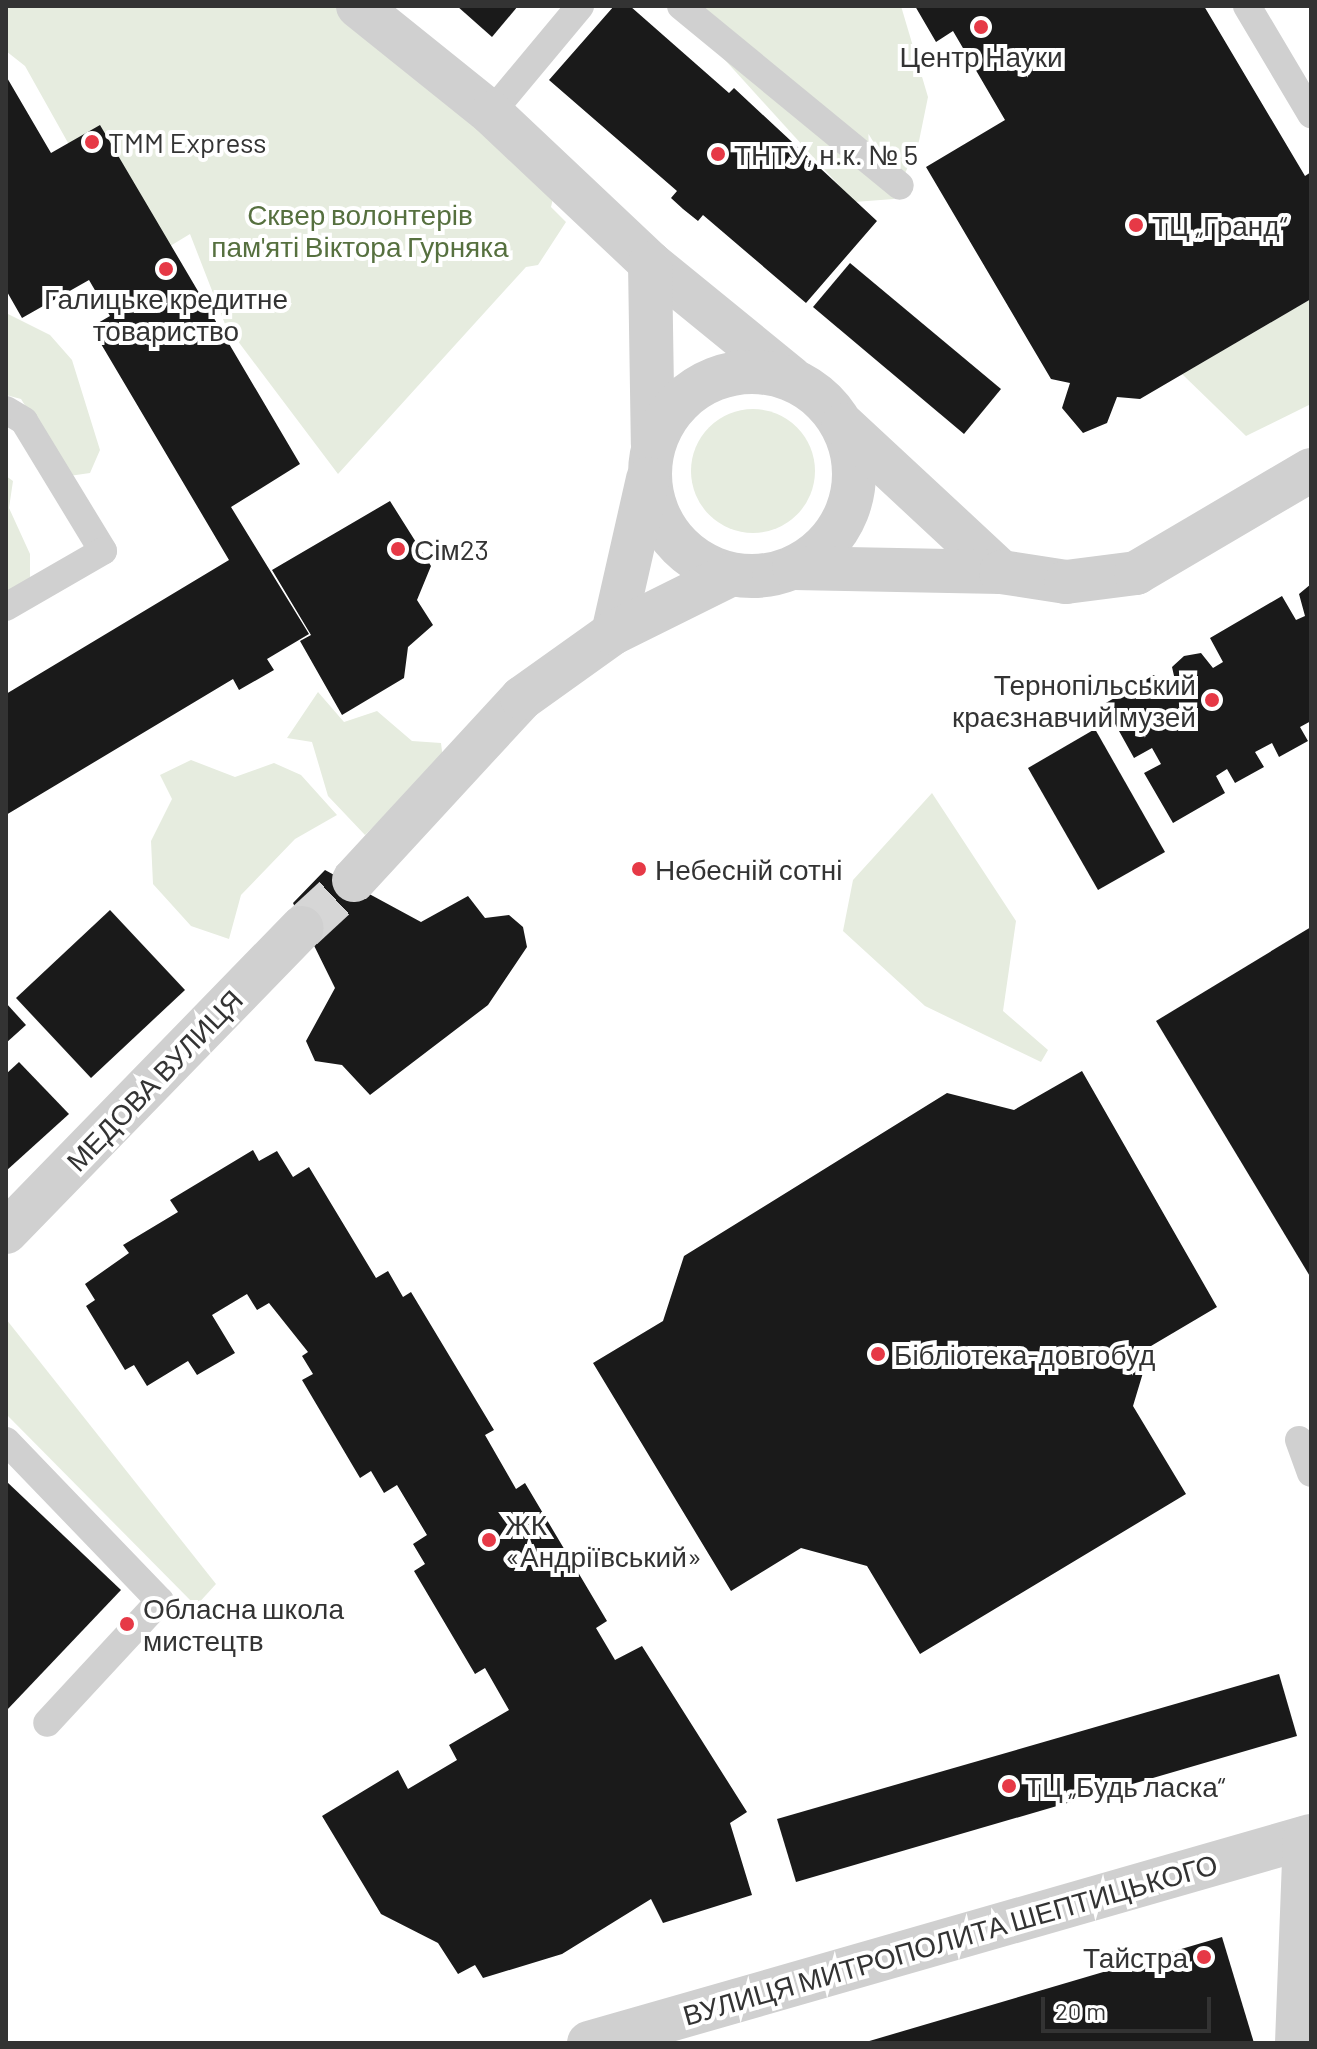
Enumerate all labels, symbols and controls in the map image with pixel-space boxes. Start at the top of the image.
marker: Центр Науки [972,18,990,36]
place label: Центр Науки [899,39,1063,73]
place label: TMM Express [108,125,267,159]
marker: TMM Express [83,133,101,151]
place label: ТНТУ, н.к. № 5 [734,137,918,171]
marker: ТНТУ, н.к. № 5 [709,145,727,163]
park label: Сквер волонтерів пам'яті Віктора Гурняка [211,197,509,263]
place label: ТЦ „Гранд“ [1152,208,1287,242]
marker: ТЦ „Гранд“ [1127,216,1145,234]
marker: Галицьке кредитне товариство [157,260,175,278]
place label: Галицьке кредитне товариство [44,281,288,347]
place label: Сім23 [414,532,489,566]
marker: Сім23 [389,540,407,558]
place label: Тернопільський краєзнавчий музей [952,667,1196,733]
marker: Тернопільський краєзнавчий музей [1203,691,1221,709]
place label: Небесній сотні [655,852,842,886]
marker: Небесній сотні [630,860,648,878]
street label: МЕДОВА ВУЛИЦЯ [59,982,249,1178]
place label: Бібліотека-довгобуд [894,1337,1155,1371]
marker: Бібліотека-довгобуд [869,1345,887,1363]
place label: ЖК «Андріївський» [505,1507,702,1573]
marker: ЖК «Андріївський» [480,1531,498,1549]
place label: Обласна школа мистецтв [143,1591,344,1657]
marker: Обласна школа мистецтв [118,1615,136,1633]
place label: ТЦ „Будь ласка“ [1025,1769,1225,1803]
marker: ТЦ „Будь ласка“ [1000,1777,1018,1795]
street label: ВУЛИЦЯ МИТРОПОЛИТА ШЕПТИЦЬКОГО [679,1846,1221,2032]
place label: Тайстра [1083,1940,1188,1974]
marker: Тайстра [1195,1948,1213,1966]
scale bar [1045,1981,1215,2031]
text: 20 m [1055,1996,1106,2025]

